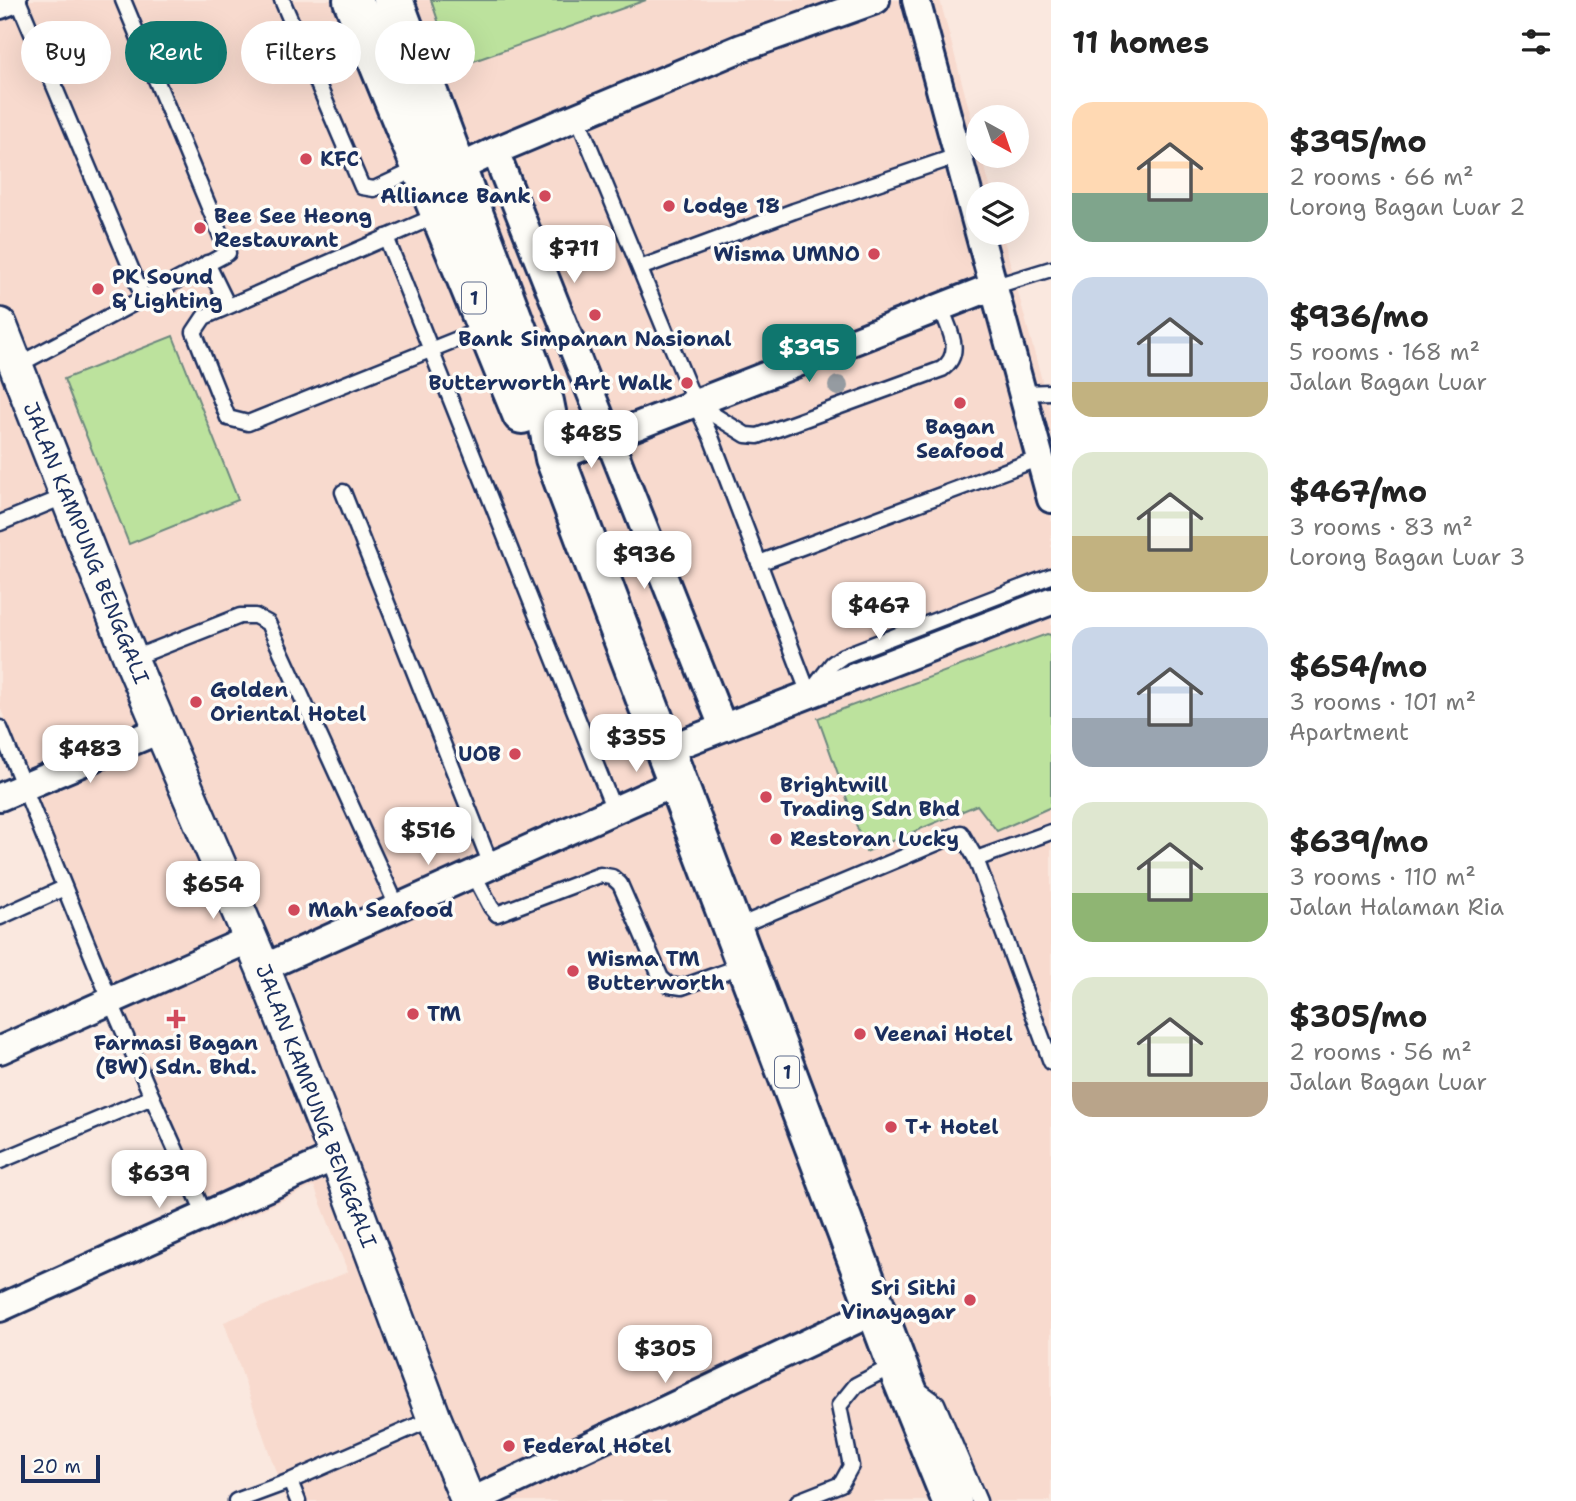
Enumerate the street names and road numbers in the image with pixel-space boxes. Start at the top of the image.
road number: 1 [462,282,486,314]
street label: JALAN KAMPUNG BENGGALI [17,398,155,688]
street label: JALAN KAMPUNG BENGGALI [249,960,383,1252]
road number: 1 [775,1056,799,1088]

